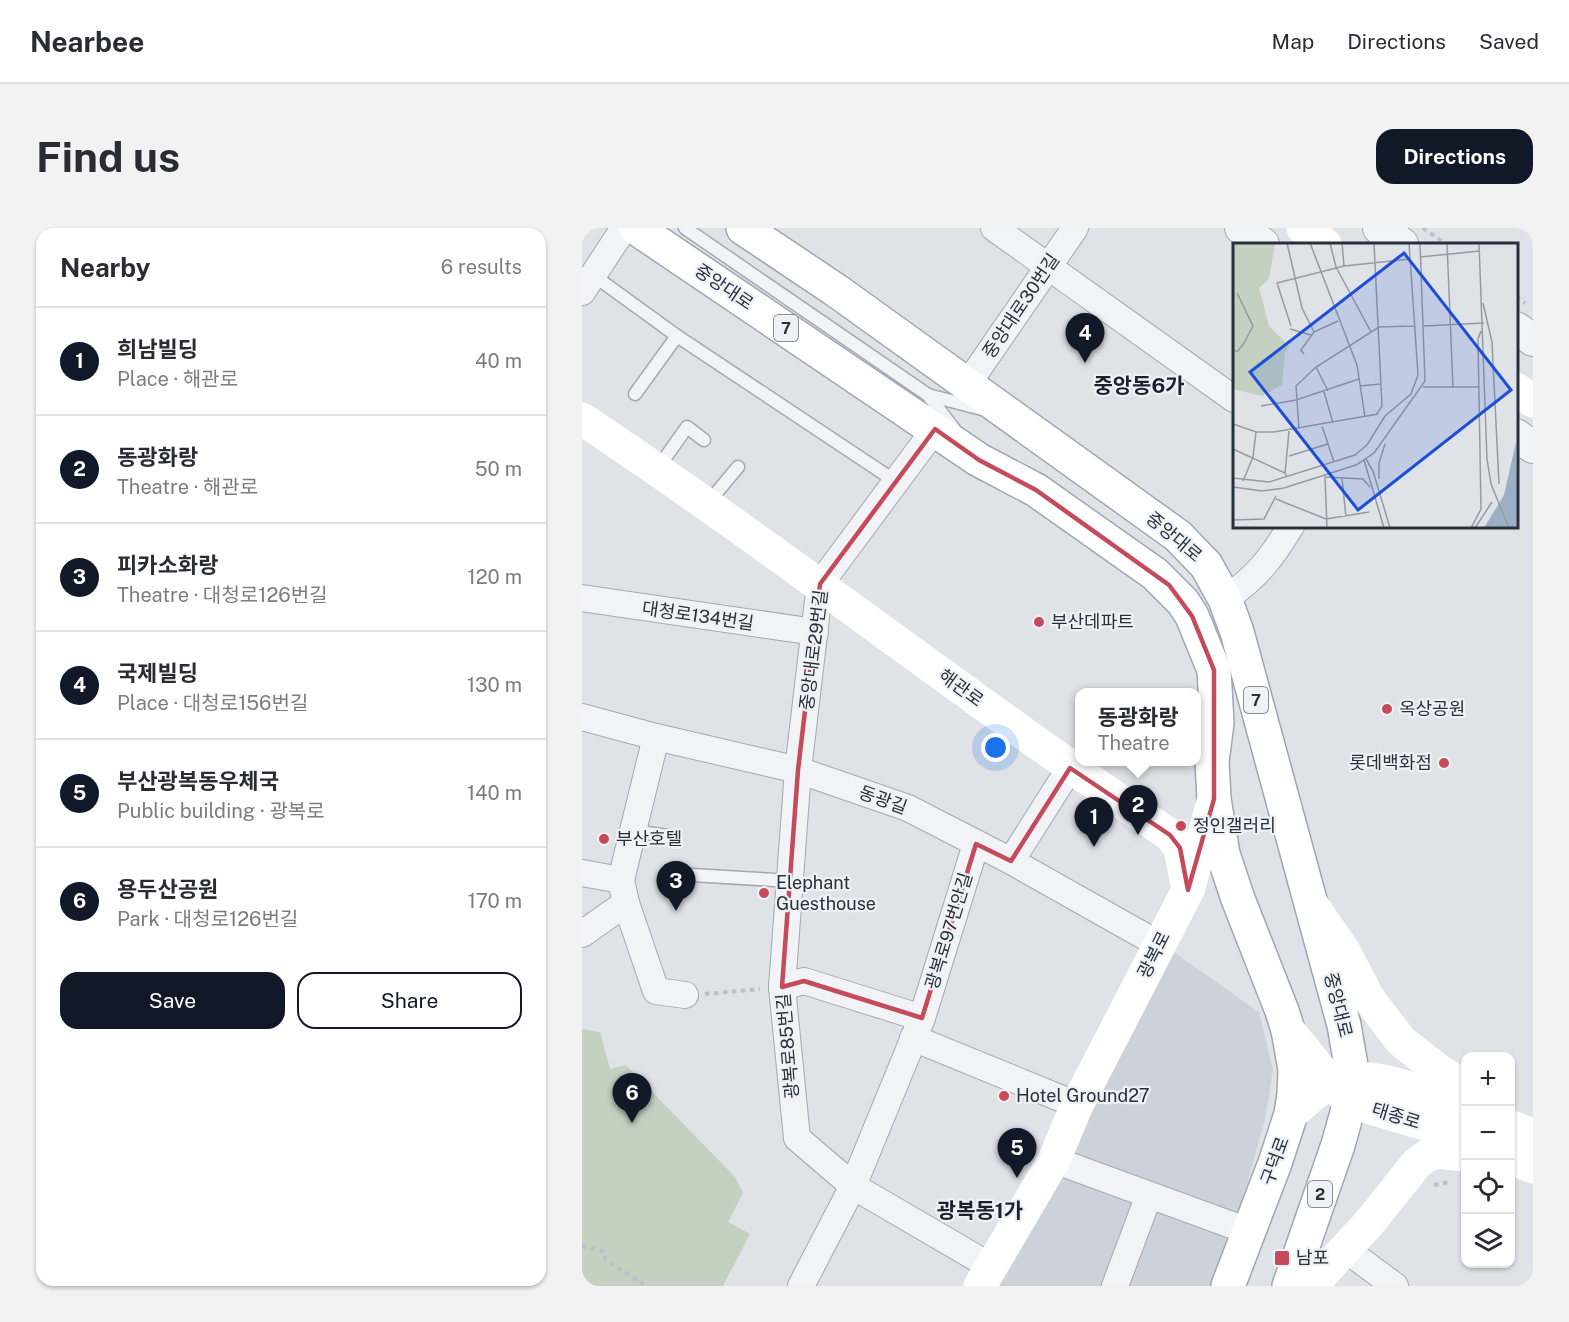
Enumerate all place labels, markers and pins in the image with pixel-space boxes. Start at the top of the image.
pin: 4 [1066,314,1104,363]
place label: 부산데파트 [1051,611,1134,632]
marker: 부산데파트 [1032,615,1046,629]
place label: 옥상공원 [1399,698,1465,719]
marker: 옥상공원 [1380,702,1394,716]
place label: 롯데백화점 [1349,752,1432,773]
marker: 롯데백화점 [1437,756,1451,770]
pin: 2 [1118,786,1158,835]
pin: 1 [1074,798,1114,847]
place label: 정인갤러리 [1193,815,1276,836]
marker: 정인갤러리 [1174,819,1188,833]
place label: 부산호텔 [616,828,682,849]
marker: 부산호텔 [597,832,611,846]
pin: 3 [656,862,695,911]
place label: Elephant Guesthouse [776,872,876,914]
marker: Elephant Guesthouse [757,886,771,900]
pin: 6 [613,1074,652,1123]
place label: Hotel Ground27 [1016,1085,1150,1106]
marker: Hotel Ground27 [997,1089,1011,1103]
pin: 5 [998,1128,1036,1178]
place label: 남포 [1296,1247,1329,1268]
marker: 남포 [1273,1249,1291,1267]

